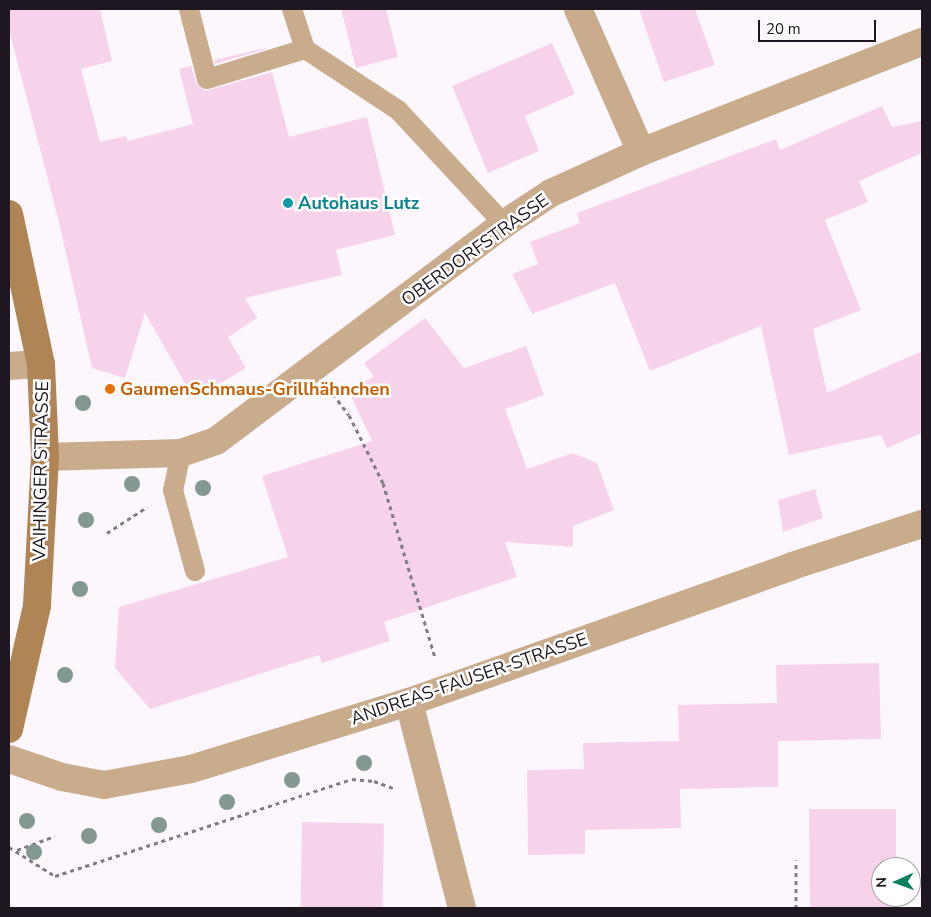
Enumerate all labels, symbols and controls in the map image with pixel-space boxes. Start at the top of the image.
scale bar [761,10,878,42]
text: 20 m [766,19,801,39]
street label: OBERDORFSTRASSE [397,189,553,311]
place label: Autohaus Lutz [298,192,419,214]
marker: Autohaus Lutz [282,197,294,209]
place label: GaumenSchmaus-Grillhähnchen [120,378,390,400]
street label: VAIHINGER STRASSE [29,381,53,561]
marker: GaumenSchmaus-Grillhähnchen [104,383,116,395]
street label: ANDREAS-FAUSER-STRASSE [348,628,590,730]
north arrow [871,857,921,907]
text: N [872,877,891,888]

